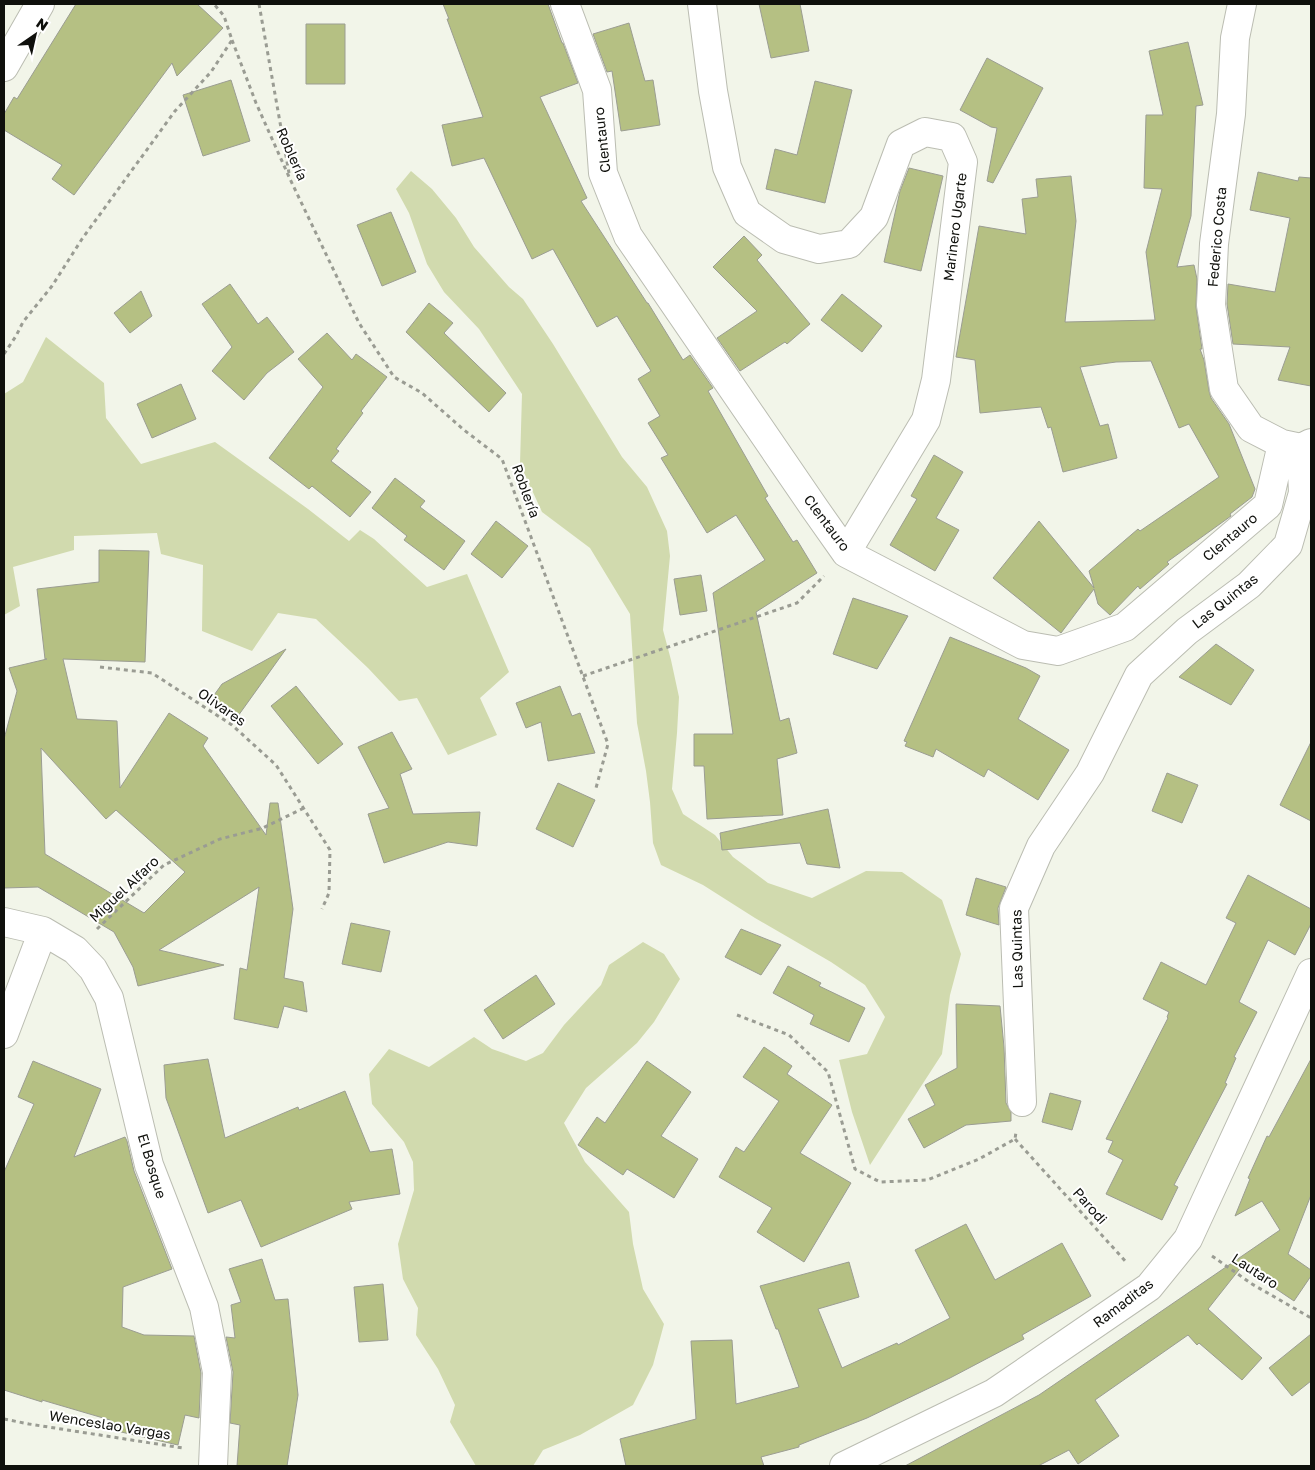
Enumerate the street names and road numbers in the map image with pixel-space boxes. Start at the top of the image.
street label: Clentauro [590,106,613,174]
street label: Roblería [273,125,312,183]
street label: Marinero Ugarte [939,172,970,282]
street label: Federico Costa [1204,186,1229,288]
street label: Roblería [509,462,544,520]
street label: Clentauro [801,491,854,554]
street label: Clentauro [1199,509,1260,564]
street label: Las Quintas [1188,570,1261,632]
street label: Olivares [195,684,250,729]
street label: Miguel Alfaro [85,852,162,925]
street label: Las Quintas [1007,909,1026,989]
street label: El Bosque [135,1131,170,1200]
street label: Parodi [1070,1184,1111,1227]
street label: Lautaro [1229,1249,1282,1292]
street label: Ramaditas [1089,1274,1156,1331]
street label: Wenceslao Vargas [48,1407,172,1443]

